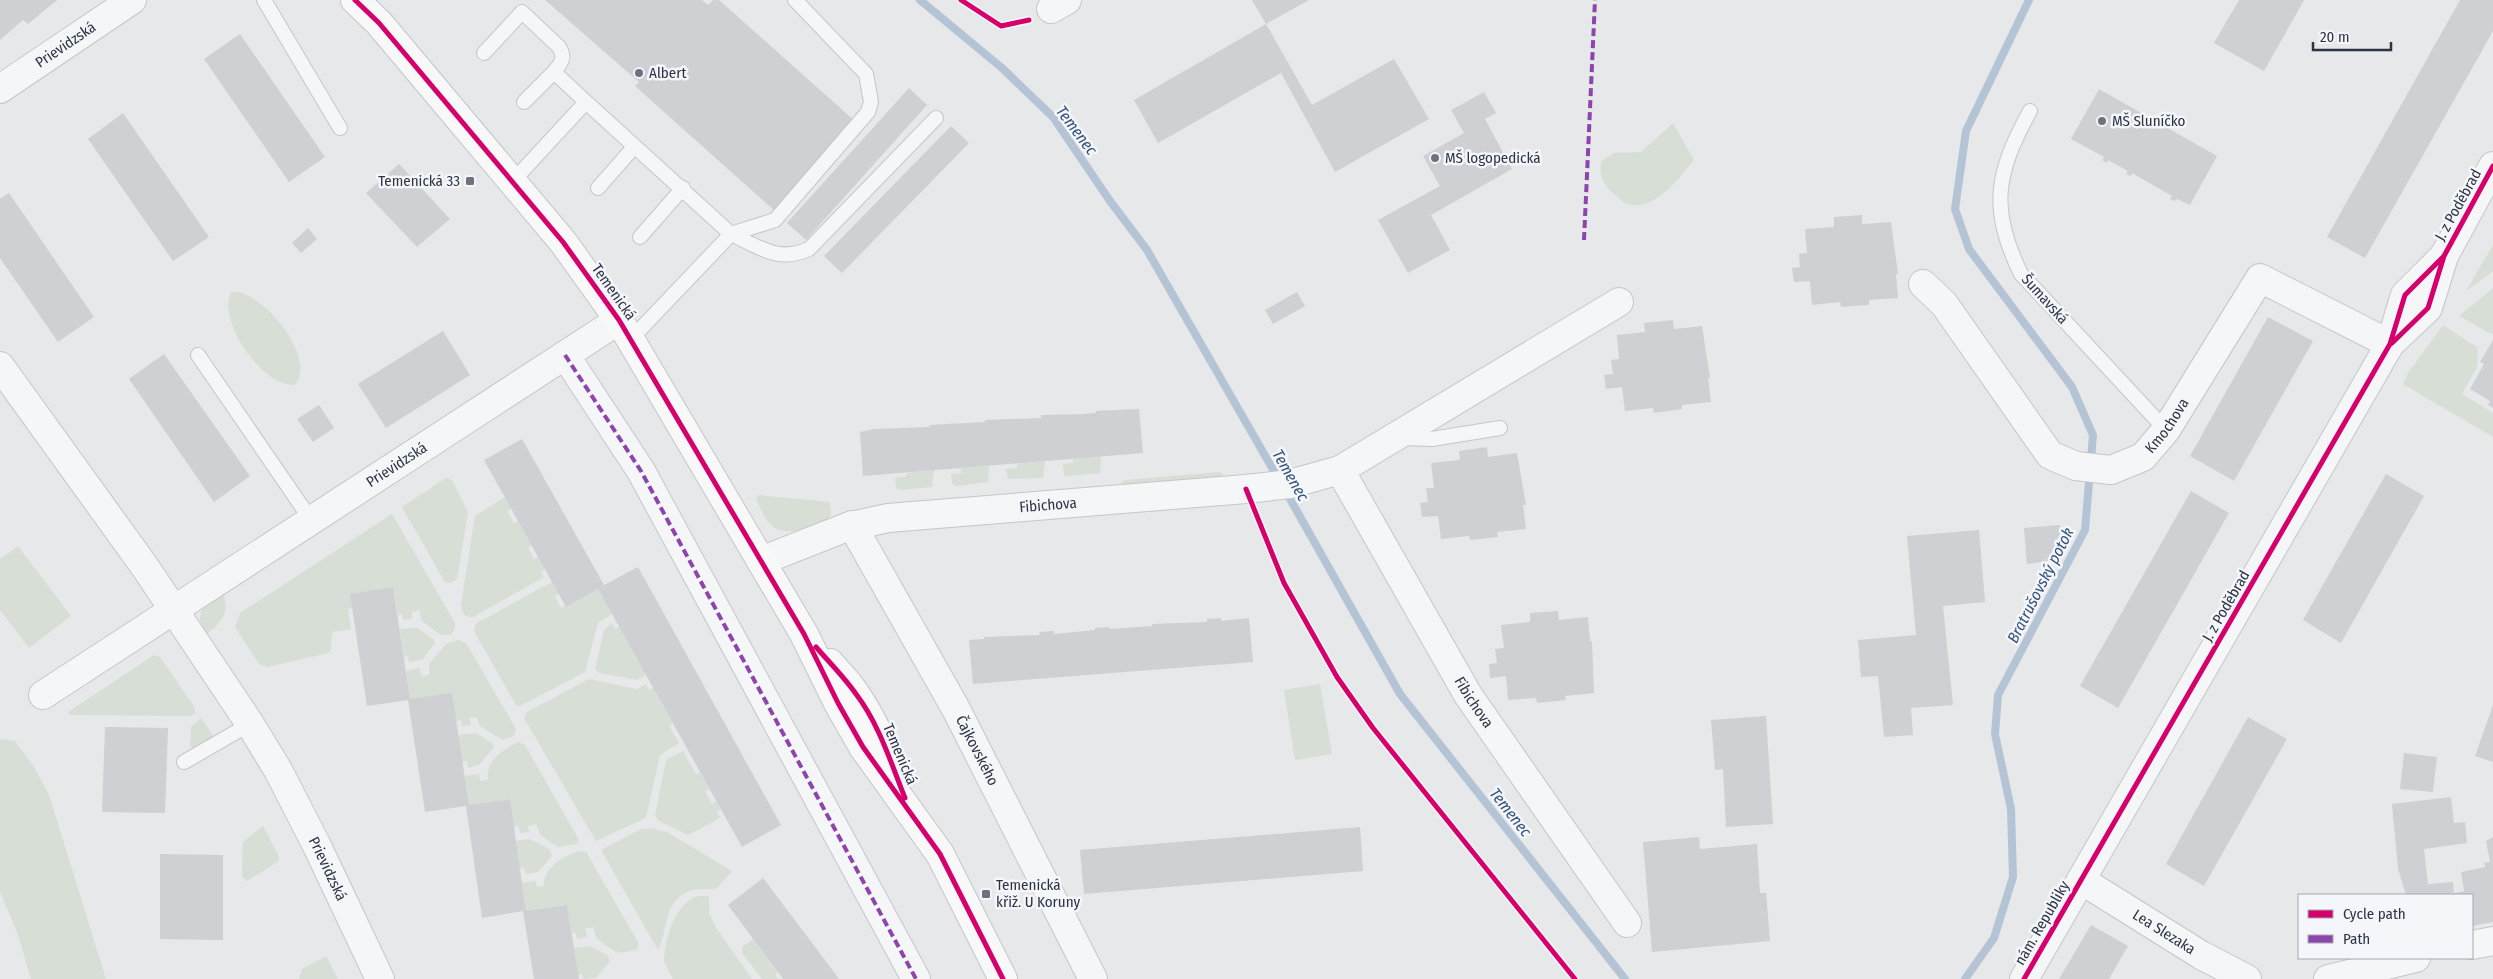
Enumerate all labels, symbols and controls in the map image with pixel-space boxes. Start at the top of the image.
street label: Prievidzská [32,18,99,72]
scale bar [2313,20,2390,52]
text: 20 m [2320,28,2350,46]
place label: Albert [649,64,686,82]
marker: Albert [633,67,645,79]
water label: Temenec [1052,102,1101,159]
place label: MŠ Sluníčko [2112,112,2186,130]
marker: MŠ Sluníčko [2096,115,2108,127]
place label: MŠ logopedická [1445,149,1541,167]
marker: MŠ logopedická [1429,152,1441,164]
street label: J. z Poděbrad [2431,166,2485,244]
place label: Temenická 33 [378,172,460,190]
marker: Temenická 33 [464,175,476,187]
street label: Temenická [588,260,640,324]
street label: Šumavská [2018,270,2072,328]
street label: Kmochova [2141,395,2192,457]
street label: Prievidzská [363,438,430,491]
water label: Temenec [1268,446,1313,505]
street label: Fibichova [1019,494,1077,516]
water label: Bratrušovský potok [2003,524,2078,646]
street label: J. z Poděbrad [2198,567,2254,645]
street label: Fibichova [1451,674,1497,731]
street label: Čajkovského [952,713,1002,789]
street label: Temenická [879,721,921,787]
water label: Temenec [1486,784,1536,841]
street label: Prievidzská [305,834,351,904]
place label: Temenická křiž. U Koruny [996,876,1080,911]
street label: nám. Republiky [2011,877,2073,968]
marker: Temenická křiž. U Koruny [980,888,992,900]
legend [2298,894,2473,959]
text: Cycle path [2343,905,2406,923]
street label: Lea Slezaka [2129,906,2199,958]
text: Path [2343,930,2370,948]

